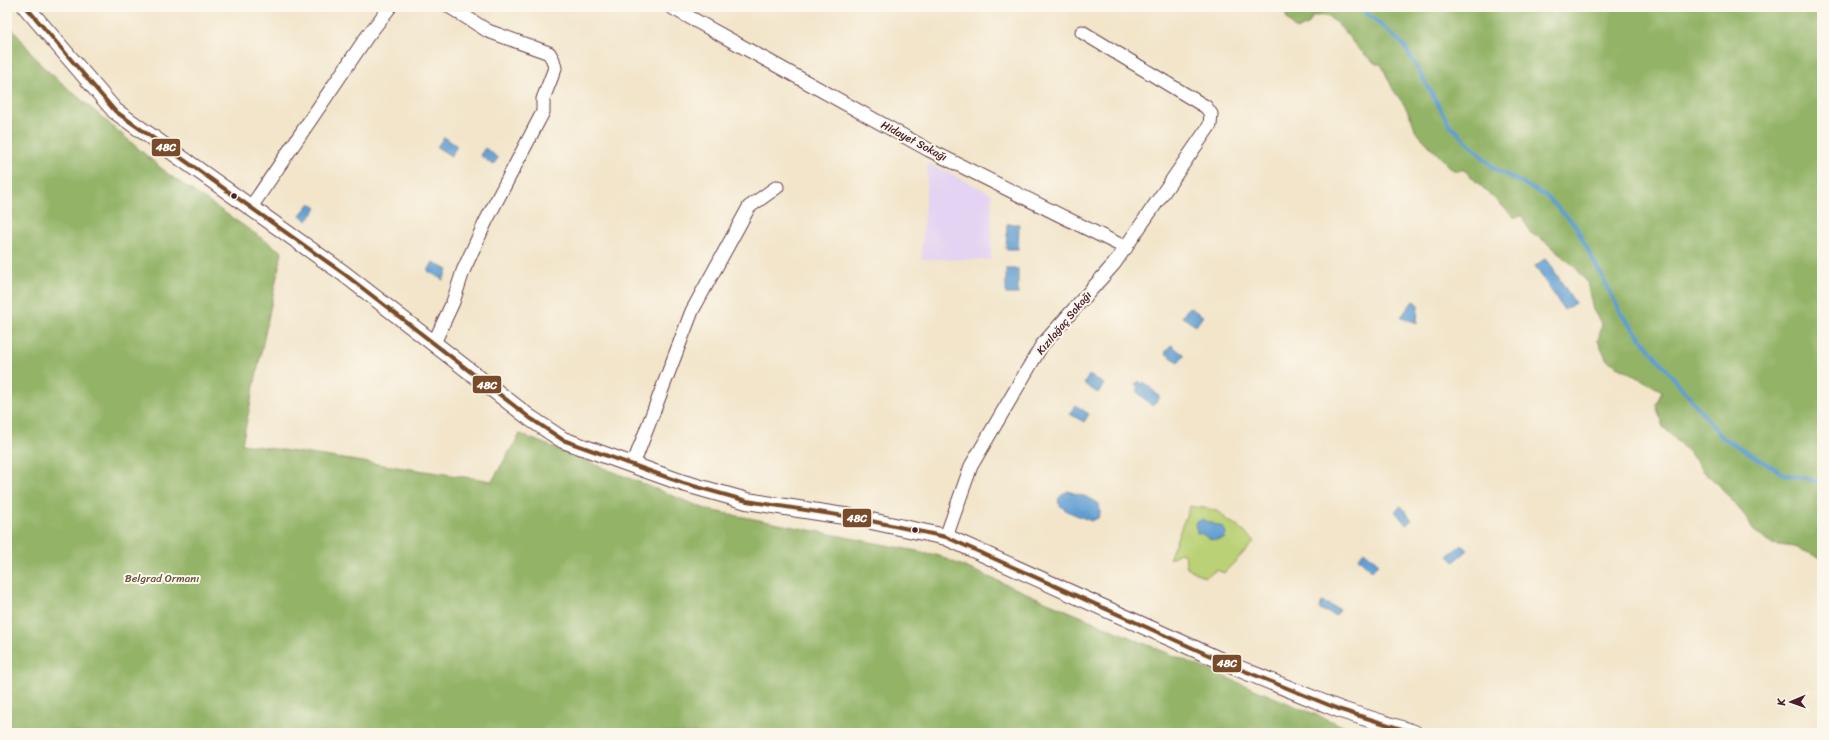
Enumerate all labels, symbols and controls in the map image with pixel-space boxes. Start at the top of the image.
street label: Hidayet Sokağı [877,115,951,167]
line badge: 48C [151,138,181,157]
text: 48C [155,138,176,157]
unlabelled marker [229,191,239,201]
street label: Kızılağaç Sokağı [1032,287,1096,359]
line badge: 48C [472,375,502,394]
text: 48C [476,376,497,395]
line badge: 48C [842,508,872,528]
text: 48C [846,509,867,528]
unlabelled marker [910,525,920,535]
park label: Belgrad Ormanı [125,569,199,588]
line badge: 48C [1212,654,1242,673]
text: 48C [1216,654,1237,673]
north arrow [1771,682,1811,722]
text: K [1772,697,1791,707]

